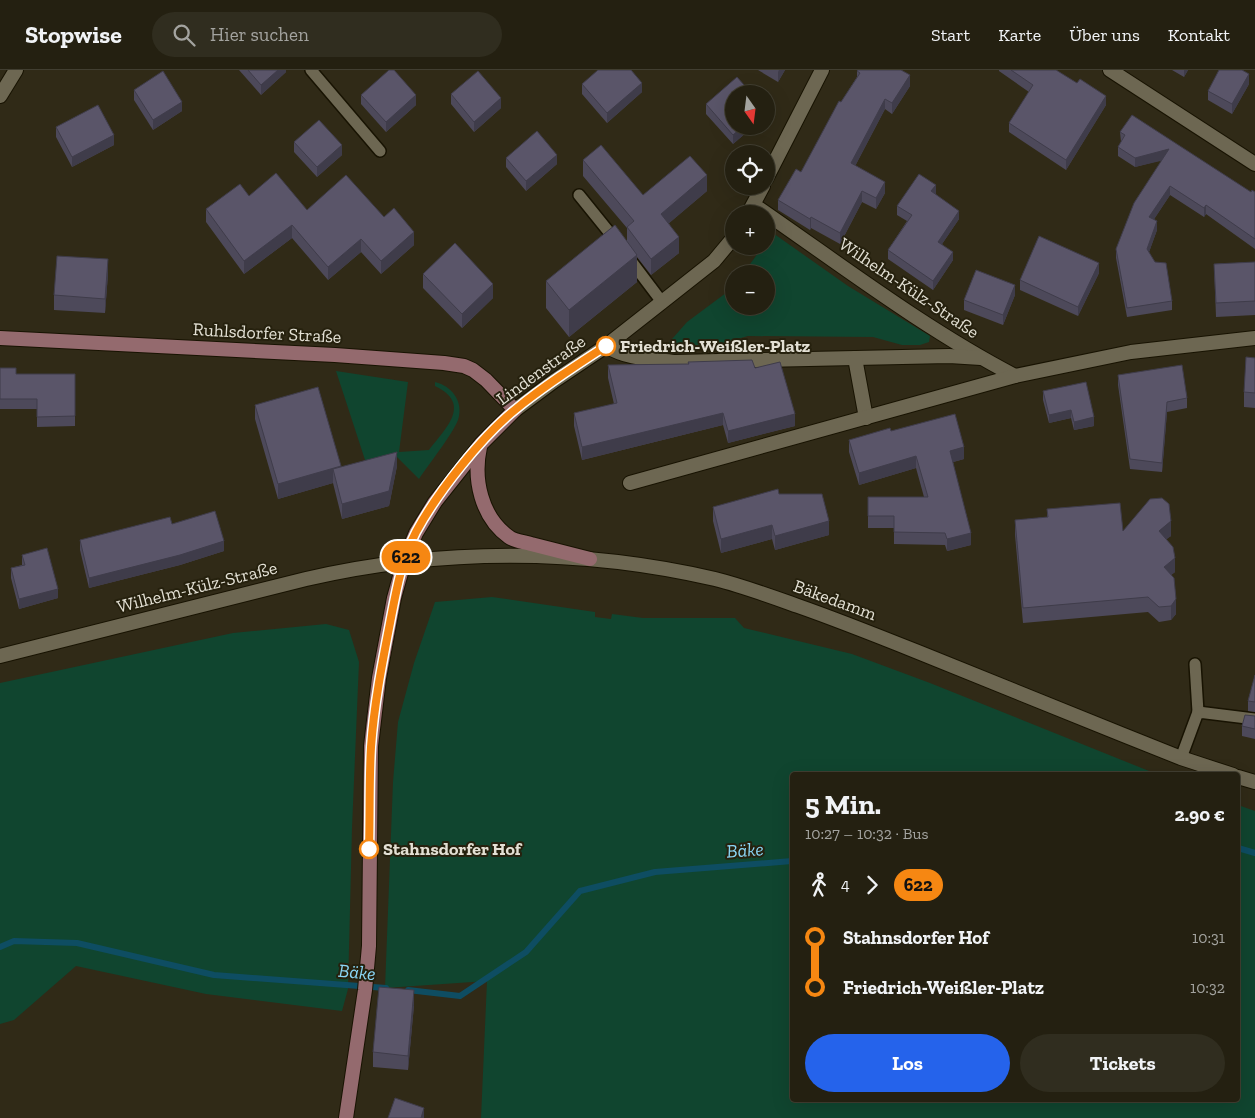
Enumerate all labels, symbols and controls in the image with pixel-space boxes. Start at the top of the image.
search box [152,12,502,57]
text: Stopwise [25,20,122,49]
icon: search [170,21,198,49]
text: Hier suchen [210,23,309,46]
text: Start [931,24,970,46]
text: Karte [998,24,1041,46]
text: Über uns [1069,24,1140,46]
text: Kontakt [1168,24,1230,46]
north arrow [725,85,775,135]
map controls [725,85,775,315]
button: locate [725,145,775,195]
button: + [725,205,775,255]
street label: Wilhelm-Külz-Straße [835,233,983,343]
button: − [725,265,775,315]
street label: Ruhlsdorfer Straße [192,318,342,348]
street label: Lindenstraße [492,330,590,410]
place label: Friedrich-Weißler-Platz [620,335,811,357]
marker: Friedrich-Weißler-Platz [596,336,616,356]
line badge: 622 [377,541,435,573]
text: 622 [392,546,420,568]
street label: Wilhelm-Külz-Straße [115,556,279,618]
street label: Bäkedamm [790,575,880,625]
text: 5 Min. [805,788,881,821]
text: 2.90 € [1175,803,1225,826]
text: 10:27 – 10:32 · Bus [805,824,928,843]
water label: Bäke [726,837,764,863]
place label: Stahnsdorfer Hof [383,838,523,860]
marker: Stahnsdorfer Hof [359,839,379,859]
icon: walk [805,871,833,899]
icon: forward [858,871,886,899]
text: 622 [904,874,933,896]
text: 4 [841,875,850,894]
text: Stahnsdorfer Hof [843,926,989,949]
text: 10:31 [1192,928,1225,947]
water label: Bäke [337,959,377,985]
text: Friedrich-Weißler-Platz [843,976,1044,999]
text: 10:32 [1190,978,1225,997]
button: Los [805,1034,1010,1092]
button: Tickets [1020,1034,1225,1092]

